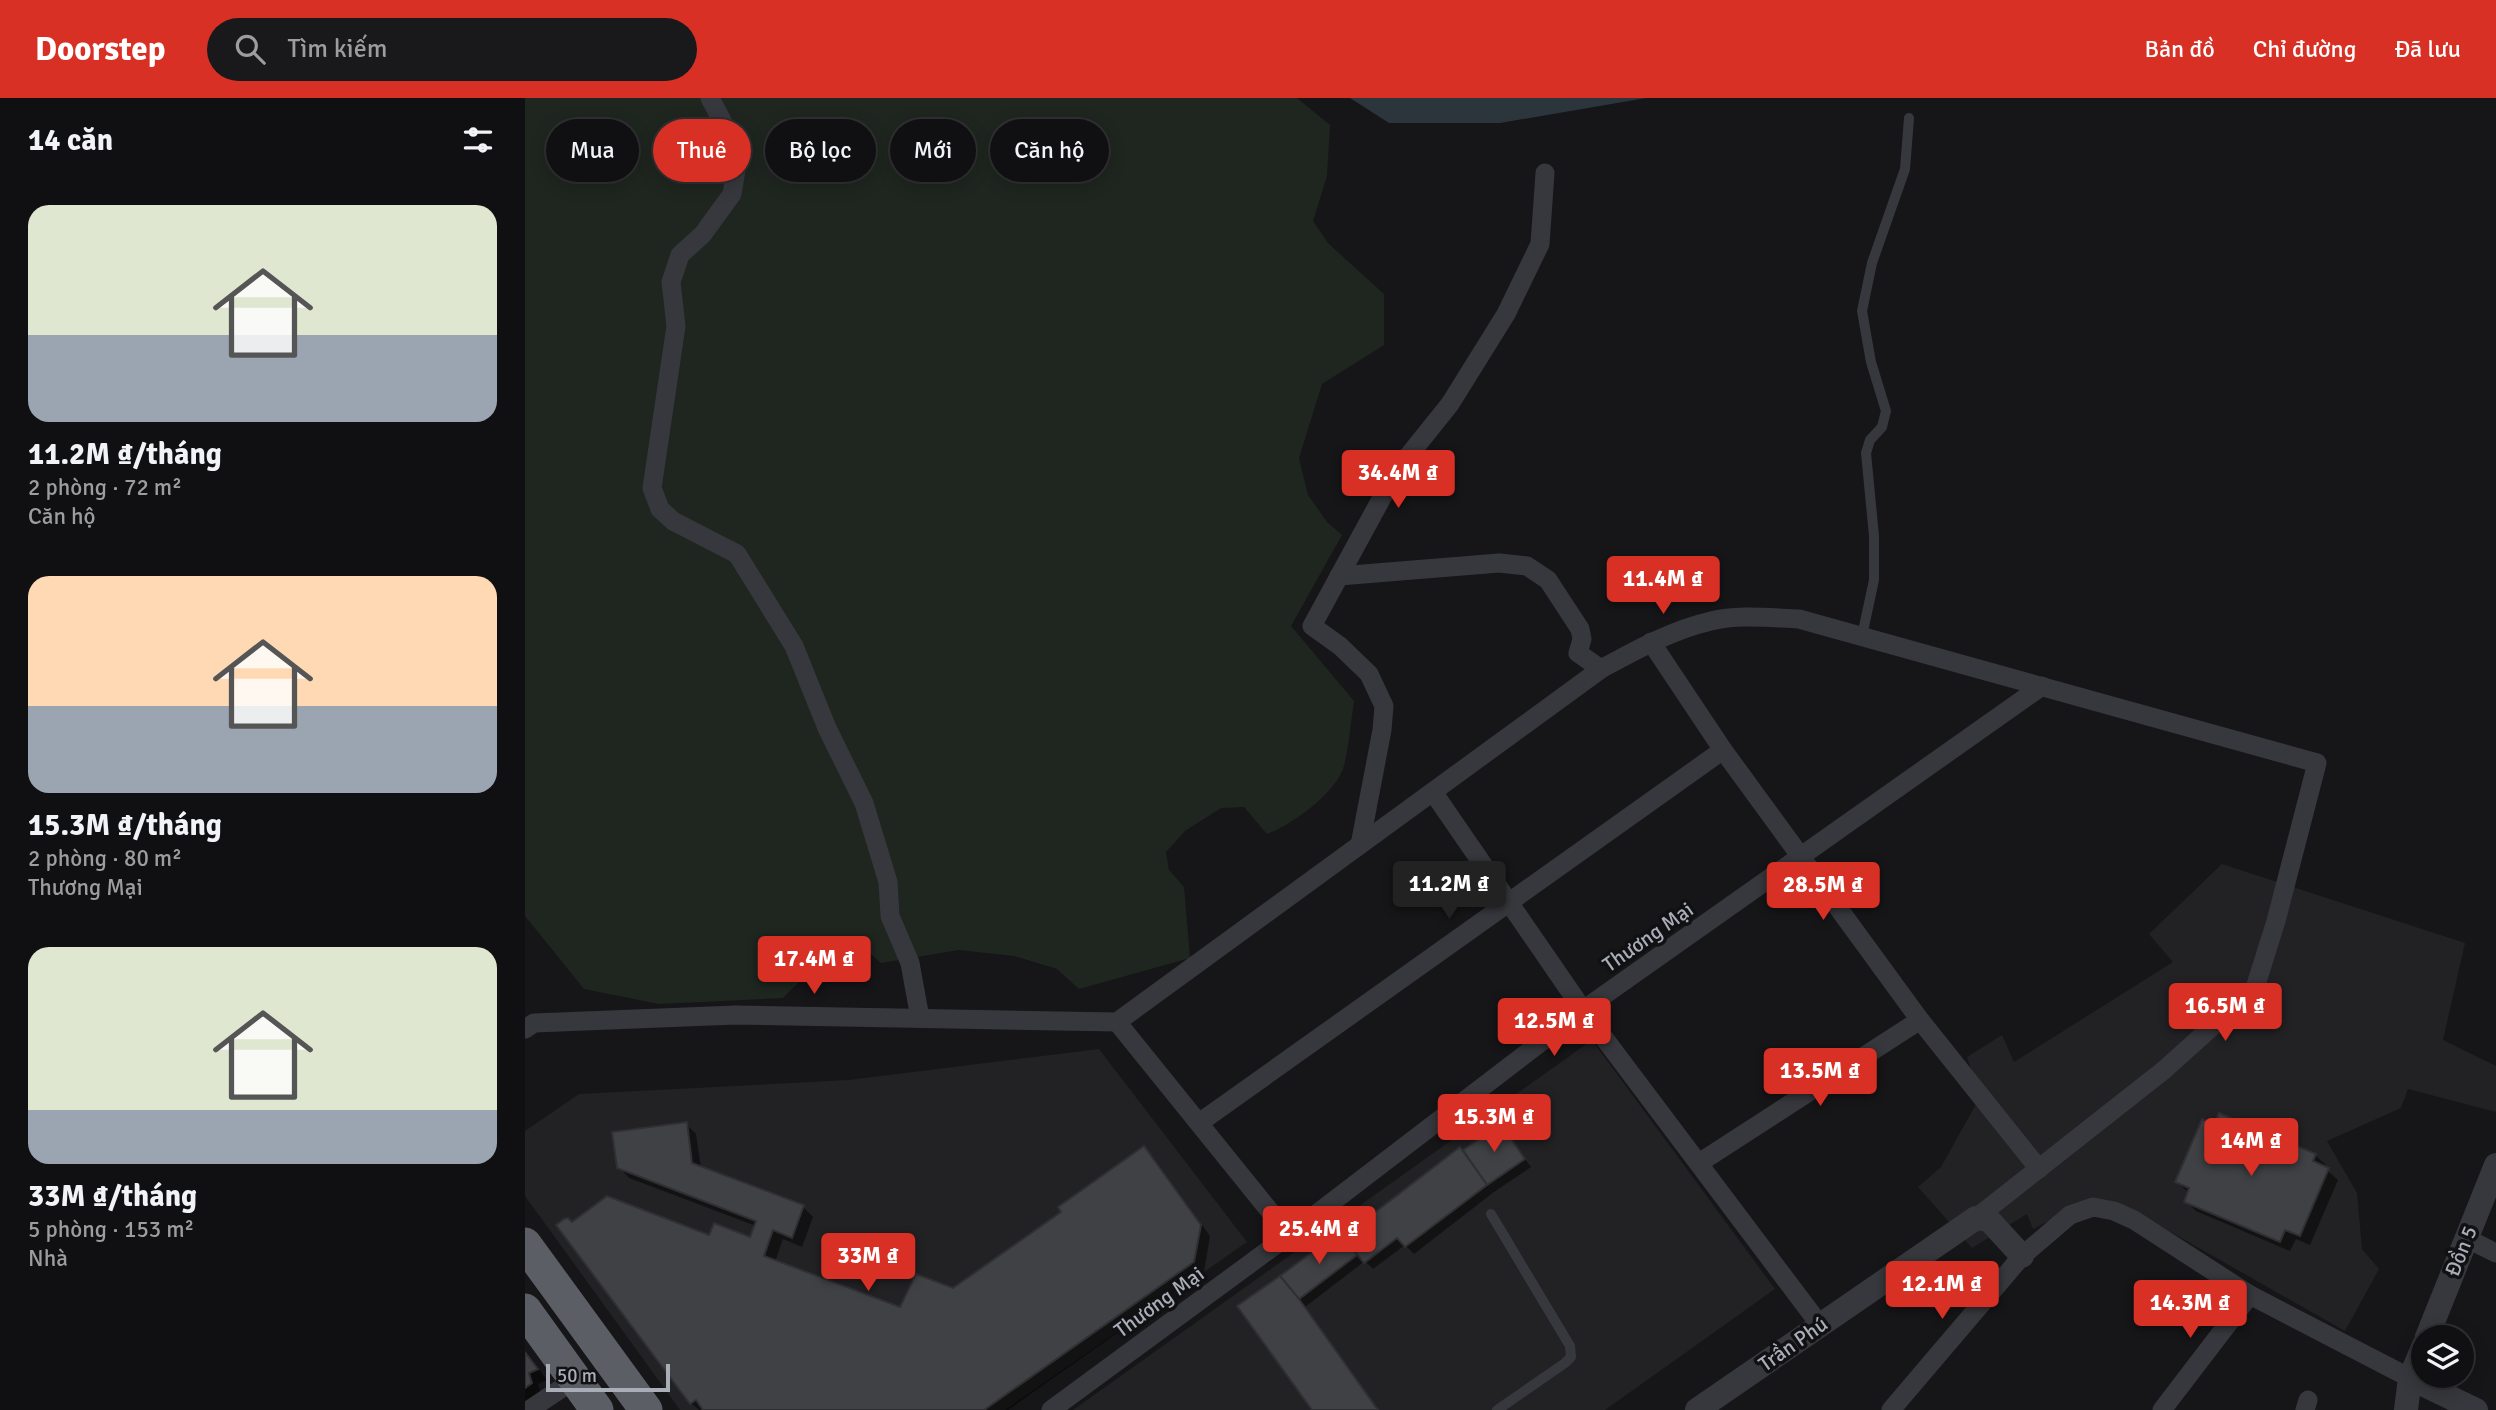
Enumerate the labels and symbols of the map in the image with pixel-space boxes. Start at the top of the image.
pin: 34.4M ₫ [1333,450,1463,510]
pin: 11.4M ₫ [1598,556,1728,616]
pin: 11.2M ₫ [1384,862,1514,921]
pin: 28.5M ₫ [1758,862,1888,922]
street label: Thương Mại [1598,896,1698,978]
pin: 17.4M ₫ [749,936,879,996]
pin: 16.5M ₫ [2160,984,2290,1043]
pin: 12.5M ₫ [1489,998,1619,1058]
pin: 13.5M ₫ [1755,1048,1885,1108]
pin: 15.3M ₫ [1429,1094,1559,1154]
pin: 14M ₫ [2202,1118,2300,1178]
pin: 25.4M ₫ [1254,1206,1384,1266]
street label: Đồn 5 [2439,1222,2483,1280]
pin: 33M ₫ [819,1234,917,1293]
street label: Thương Mại [1109,1261,1209,1343]
pin: 12.1M ₫ [1877,1262,2007,1321]
pin: 14.3M ₫ [2125,1280,2255,1340]
street label: Trần Phú [1753,1311,1833,1377]
scale bar [546,1361,670,1393]

